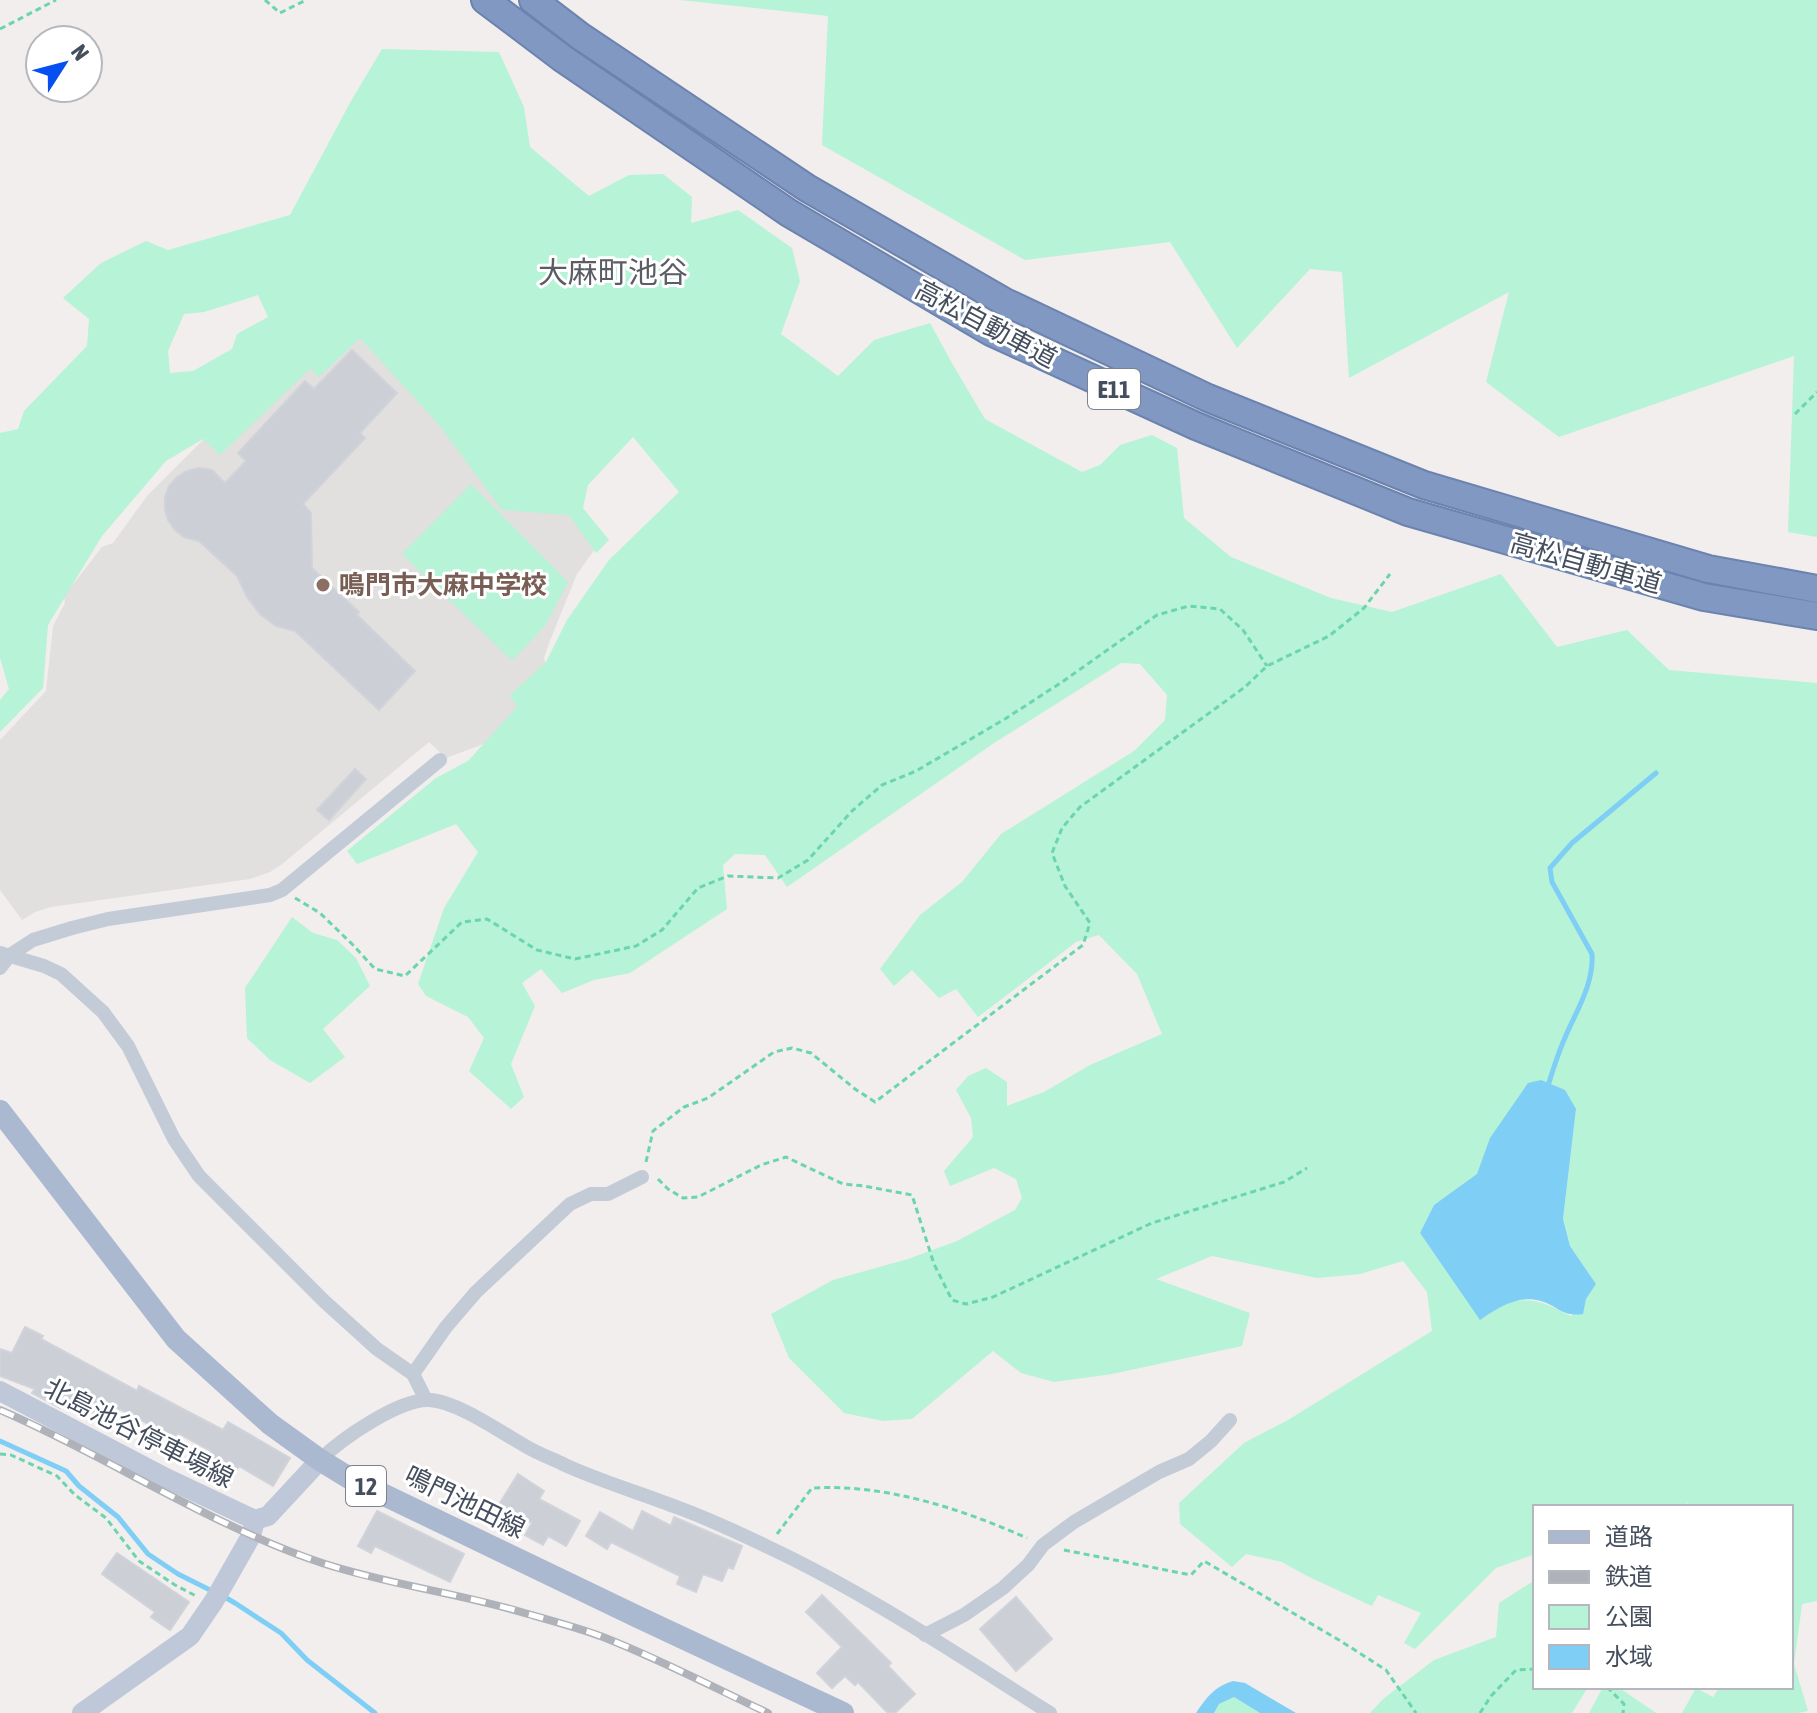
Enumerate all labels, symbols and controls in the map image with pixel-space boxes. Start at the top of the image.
north arrow [24,24,104,104]
text: N [66,39,95,65]
district label: 大麻町池谷 [538,255,688,289]
street label: 高松自動車道 [910,274,1062,374]
road number: E11 [1088,369,1140,409]
street label: 高松自動車道 [1507,527,1665,599]
place label: 鳴門市大麻中学校 [339,570,547,600]
marker: 鳴門市大麻中学校 [314,576,332,594]
street label: 北島池谷停車場線 [40,1372,238,1494]
street label: 鳴門池田線 [400,1460,530,1544]
road number: 12 [346,1466,386,1506]
legend [1533,1505,1793,1689]
text: 道路 [1605,1523,1653,1550]
text: 鉄道 [1605,1563,1653,1590]
text: 公園 [1605,1603,1653,1630]
text: 水域 [1605,1643,1653,1670]

